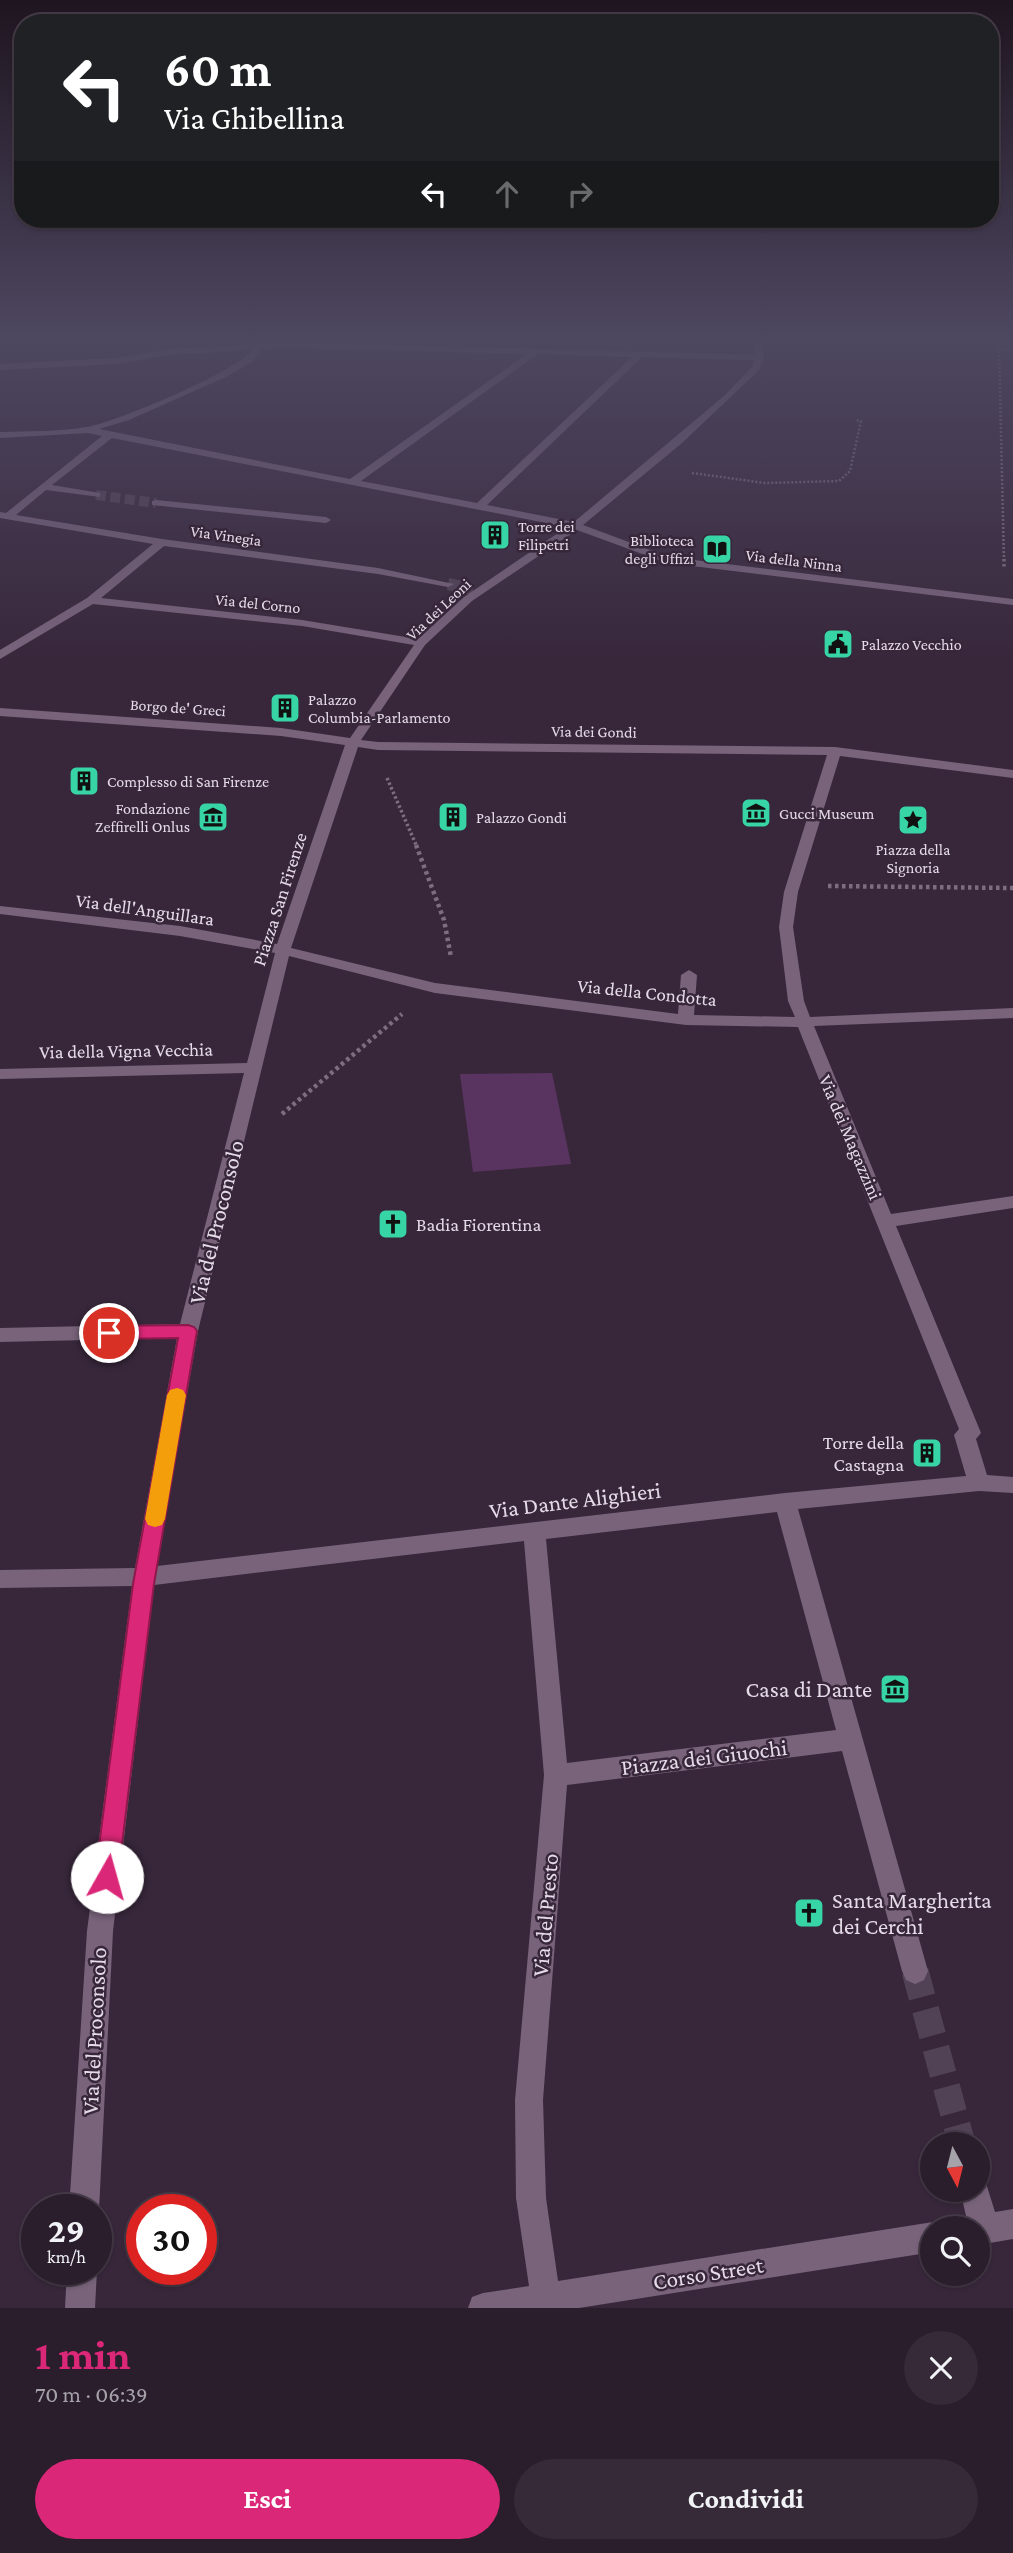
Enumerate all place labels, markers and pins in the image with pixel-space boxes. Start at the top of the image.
building icon: Torre dei Filipetri [478,518,512,552]
place label: Torre dei Filipetri [518,518,575,554]
place label: Biblioteca degli Uffizi [625,532,695,568]
library icon: Biblioteca degli Uffizi [700,532,734,566]
public building icon: Palazzo Vecchio [821,627,855,661]
place label: Palazzo Vecchio [861,636,962,653]
building icon: Palazzo Columbia-Parlamento [268,691,302,725]
place label: Palazzo Columbia-Parlamento [308,691,451,726]
building icon: Complesso di San Firenze [67,764,101,798]
place label: Complesso di San Firenze [107,773,269,791]
museum icon: Gucci Museum [739,796,773,830]
place label: Fondazione Zeffirelli Onlus [95,800,190,835]
museum icon: Fondazione Zeffirelli Onlus [196,800,230,834]
building icon: Palazzo Gondi [436,800,470,834]
place icon: Piazza della Signoria [896,803,930,837]
place label: Gucci Museum [779,805,875,822]
place label: Palazzo Gondi [476,809,567,826]
place label: Piazza della Signoria [876,841,951,877]
church icon: Badia Fiorentina [376,1207,410,1241]
place label: Badia Fiorentina [416,1214,542,1235]
pin [79,1303,139,1363]
place label: Torre della Castagna [823,1432,904,1475]
building icon: Torre della Castagna [910,1436,944,1470]
museum icon: Casa di Dante [878,1672,912,1706]
place label: Casa di Dante [746,1676,872,1702]
place label: Santa Margherita dei Cerchi [832,1887,992,1939]
church icon: Santa Margherita dei Cerchi [792,1896,826,1930]

